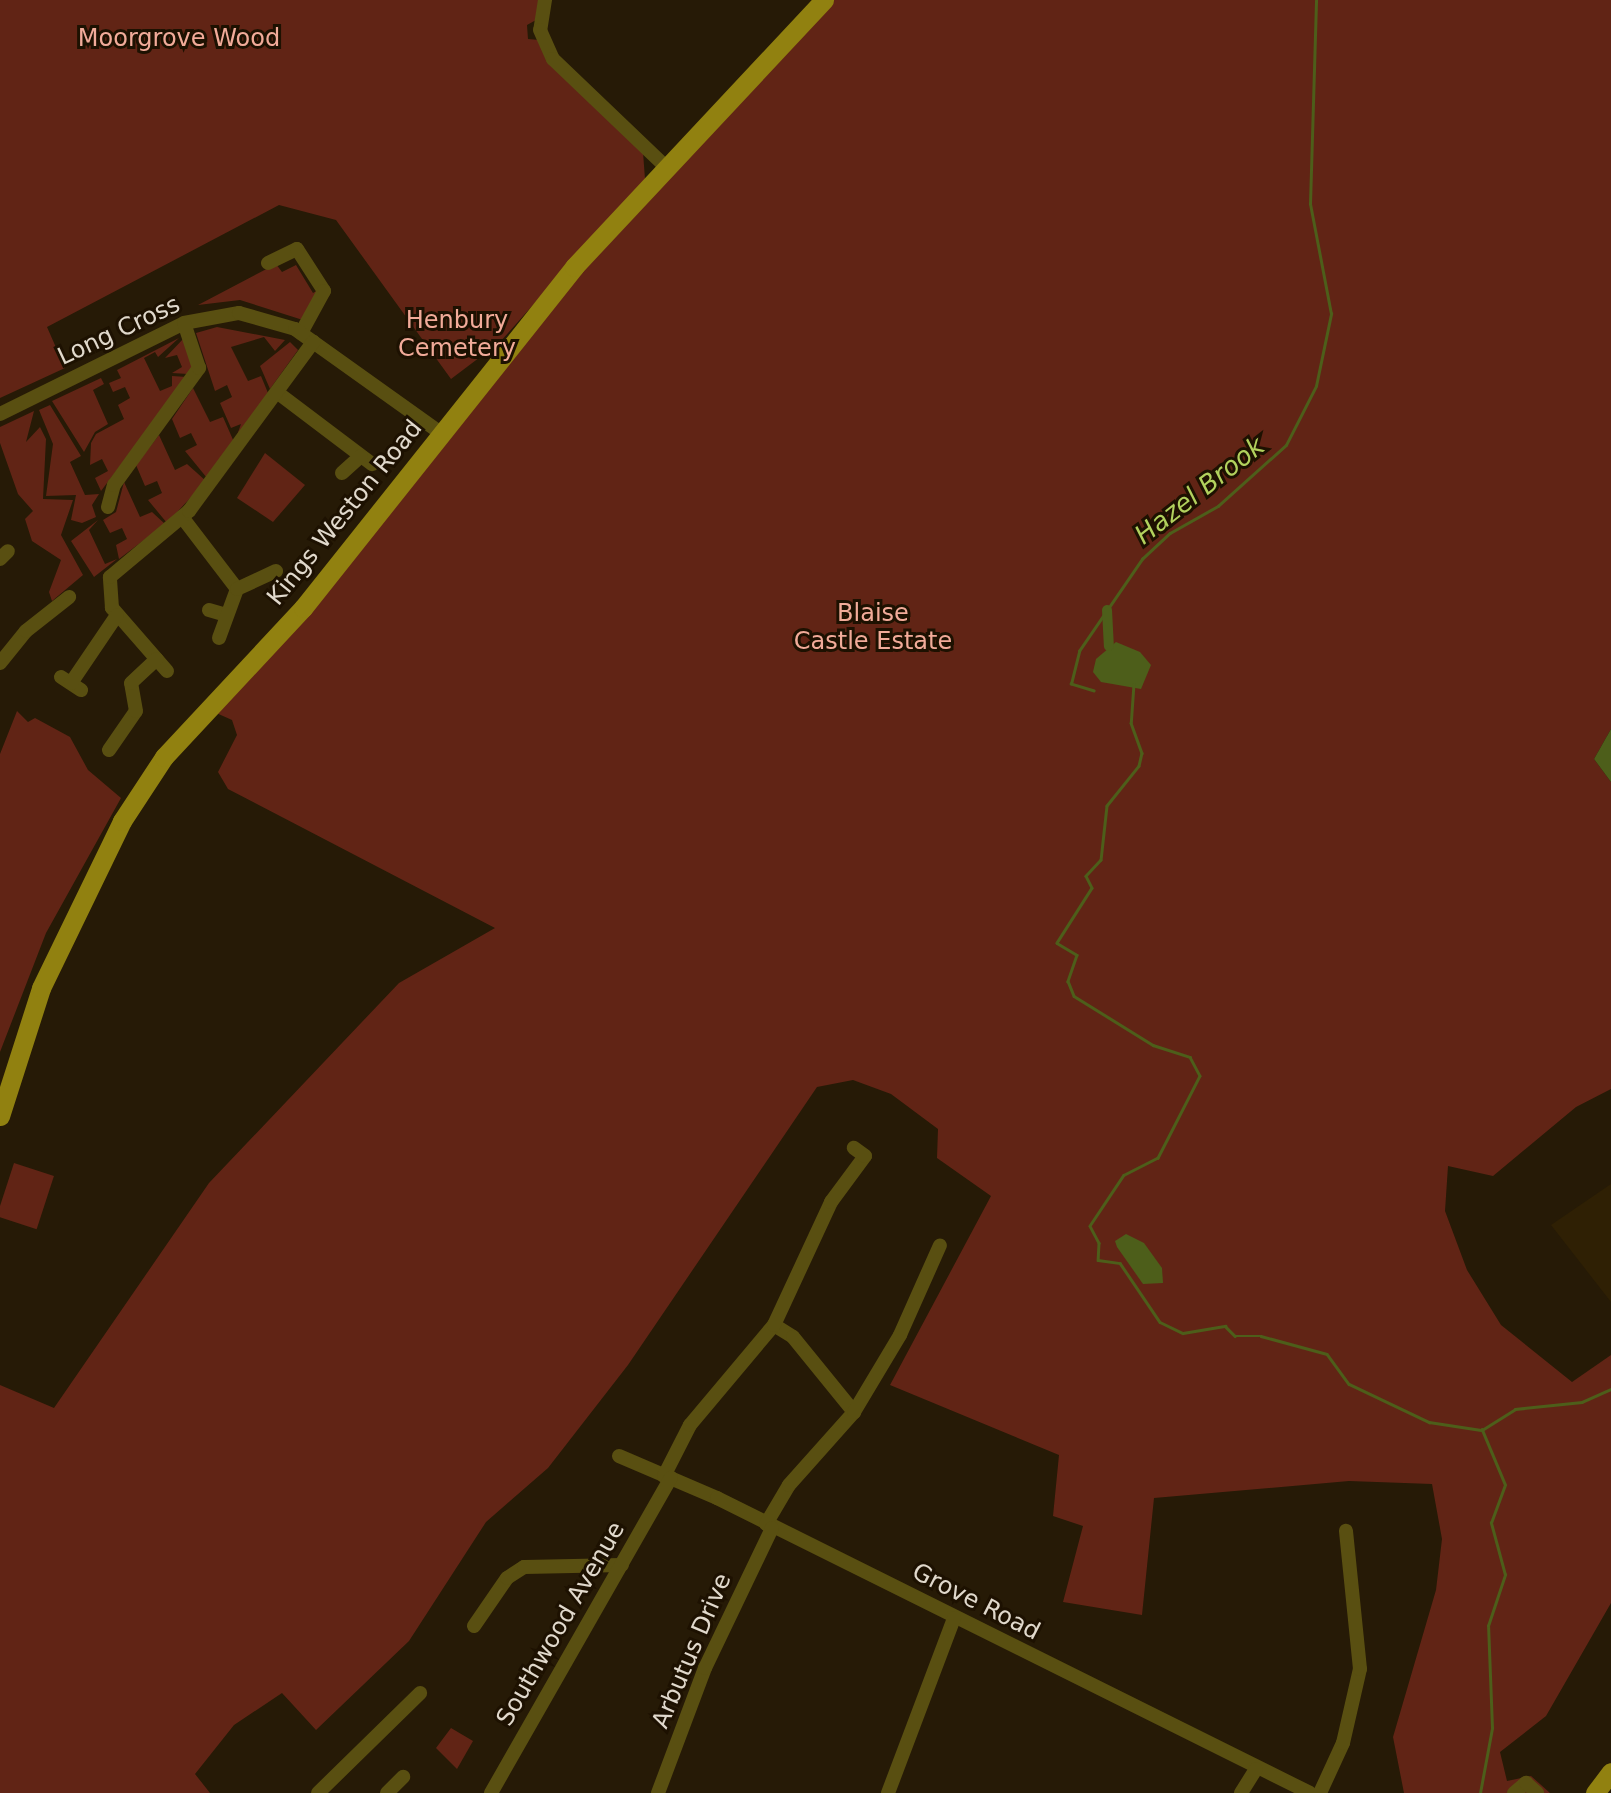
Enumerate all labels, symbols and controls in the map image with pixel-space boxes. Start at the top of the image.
park label: Moorgrove Wood [78,25,280,53]
street label: Long Cross [53,290,185,372]
park label: Henbury Cemetery [398,307,516,363]
street label: Kings Weston Road [262,415,428,611]
water label: Hazel Brook [1129,431,1271,551]
park label: Blaise Castle Estate [794,600,952,656]
street label: Southwood Avenue [491,1517,631,1731]
street label: Grove Road [907,1558,1045,1646]
street label: Arbutus Drive [646,1569,738,1733]

